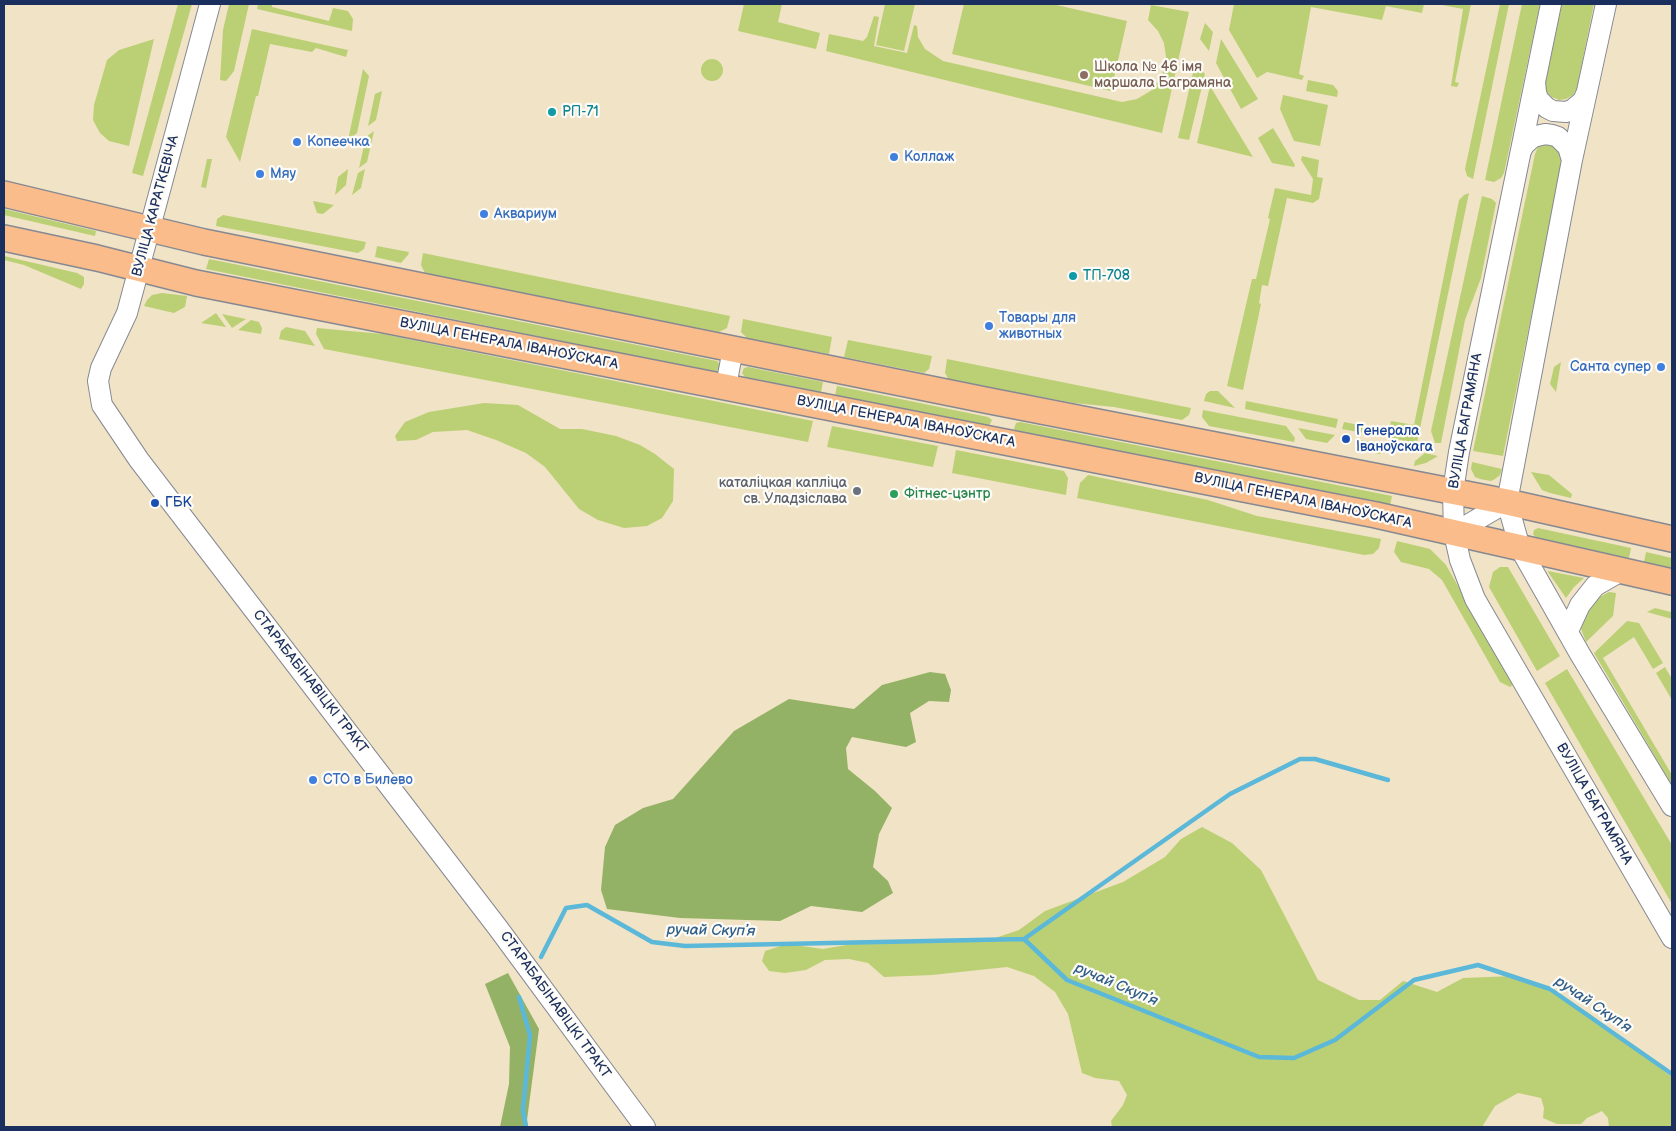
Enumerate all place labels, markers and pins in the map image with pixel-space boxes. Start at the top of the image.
place label: Школа № 46 імя маршала Баграмяна [1094,59,1231,92]
marker: Школа № 46 імя маршала Баграмяна [1078,69,1090,81]
place label: РП-71 [562,104,599,120]
marker: РП-71 [546,106,558,118]
place label: Копеечка [307,134,370,150]
marker: Копеечка [291,136,303,148]
place label: Коллаж [904,149,954,165]
marker: Коллаж [888,151,900,163]
place label: Мяу [270,166,296,182]
marker: Мяу [254,168,266,180]
place label: Аквариум [494,206,557,222]
marker: Аквариум [478,208,490,220]
place label: ТП-708 [1083,268,1130,284]
marker: ТП-708 [1067,270,1079,282]
place label: Товары для животных [999,310,1076,342]
marker: Товары для животных [983,320,995,332]
place label: Санта супер [1570,359,1651,375]
marker: Санта супер [1655,361,1667,373]
place label: Генерала Іваноўскага [1356,423,1433,456]
marker: Генерала Іваноўскага [1340,433,1352,445]
place label: каталіцкая капліца св. Уладзіслава [719,475,847,508]
marker: каталіцкая капліца св. Уладзіслава [851,485,863,497]
place label: Фітнес-цэнтр [904,486,990,502]
marker: Фітнес-цэнтр [888,488,900,500]
place label: ГБК [165,495,191,511]
marker: ГБК [149,497,161,509]
place label: СТО в Билево [323,772,413,788]
marker: СТО в Билево [307,774,319,786]

